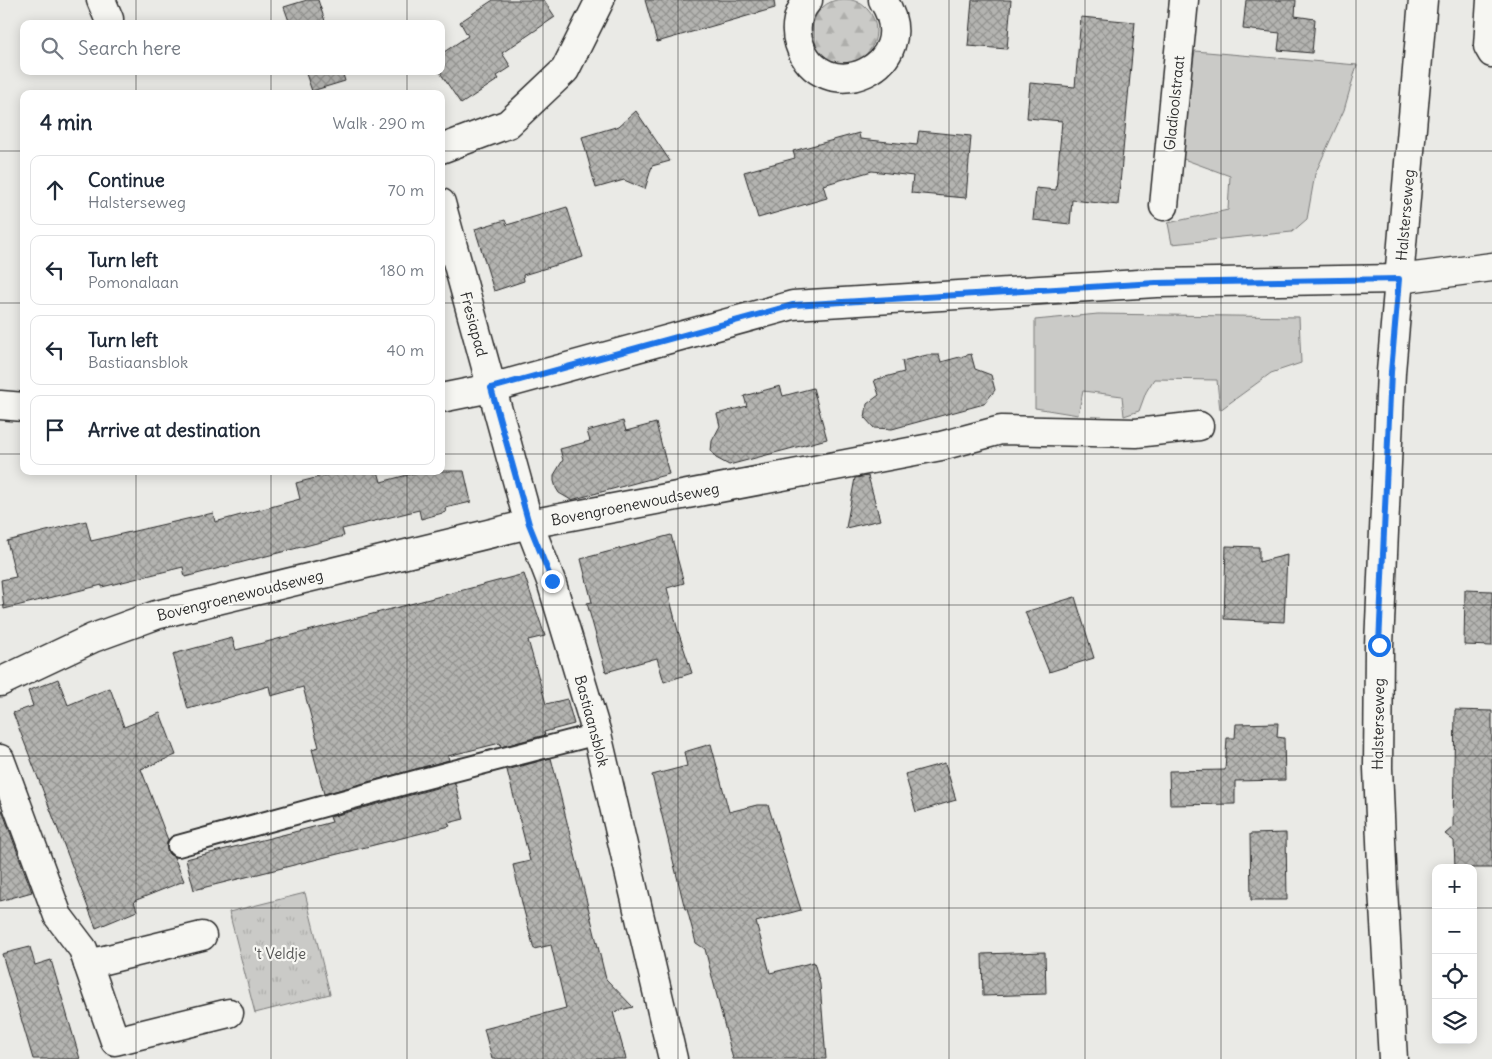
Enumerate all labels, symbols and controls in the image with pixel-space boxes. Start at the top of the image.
search box [20,20,445,75]
icon: search [38,34,66,62]
text: Search here [78,36,181,60]
street label: Gladioolstraat [1160,55,1188,151]
text: 4 min [40,109,92,136]
text: Walk · 290 m [333,113,425,133]
text: Continue [88,168,165,192]
street label: Halsterseweg [1392,168,1418,262]
icon: ahead [41,176,69,204]
text: 70 m [388,180,424,200]
text: Halsterseweg [88,192,186,212]
text: Turn left [88,248,158,272]
icon: left [41,256,69,284]
text: 180 m [380,260,424,280]
text: Pomonalaan [88,272,179,292]
street label: Fresiapad [456,290,492,359]
text: Turn left [88,328,158,352]
icon: left [41,336,69,364]
text: 40 m [386,340,424,360]
text: Bastiaansblok [88,352,188,372]
icon: arrive [41,416,69,444]
text: Arrive at destination [88,418,261,442]
street label: Bovengroenewoudseweg [549,478,721,530]
street label: Bovengroenewoudseweg [155,565,325,625]
route end [541,570,564,593]
route start [1368,634,1391,657]
street label: Bastiaansblok [571,673,613,769]
street label: Halsterseweg [1368,678,1388,770]
map controls [1432,864,1477,1044]
button: + [1432,864,1477,909]
button: − [1432,909,1477,954]
park label: 't Veldje [254,944,306,963]
button: locate [1432,954,1477,999]
button: layers [1432,999,1477,1044]

